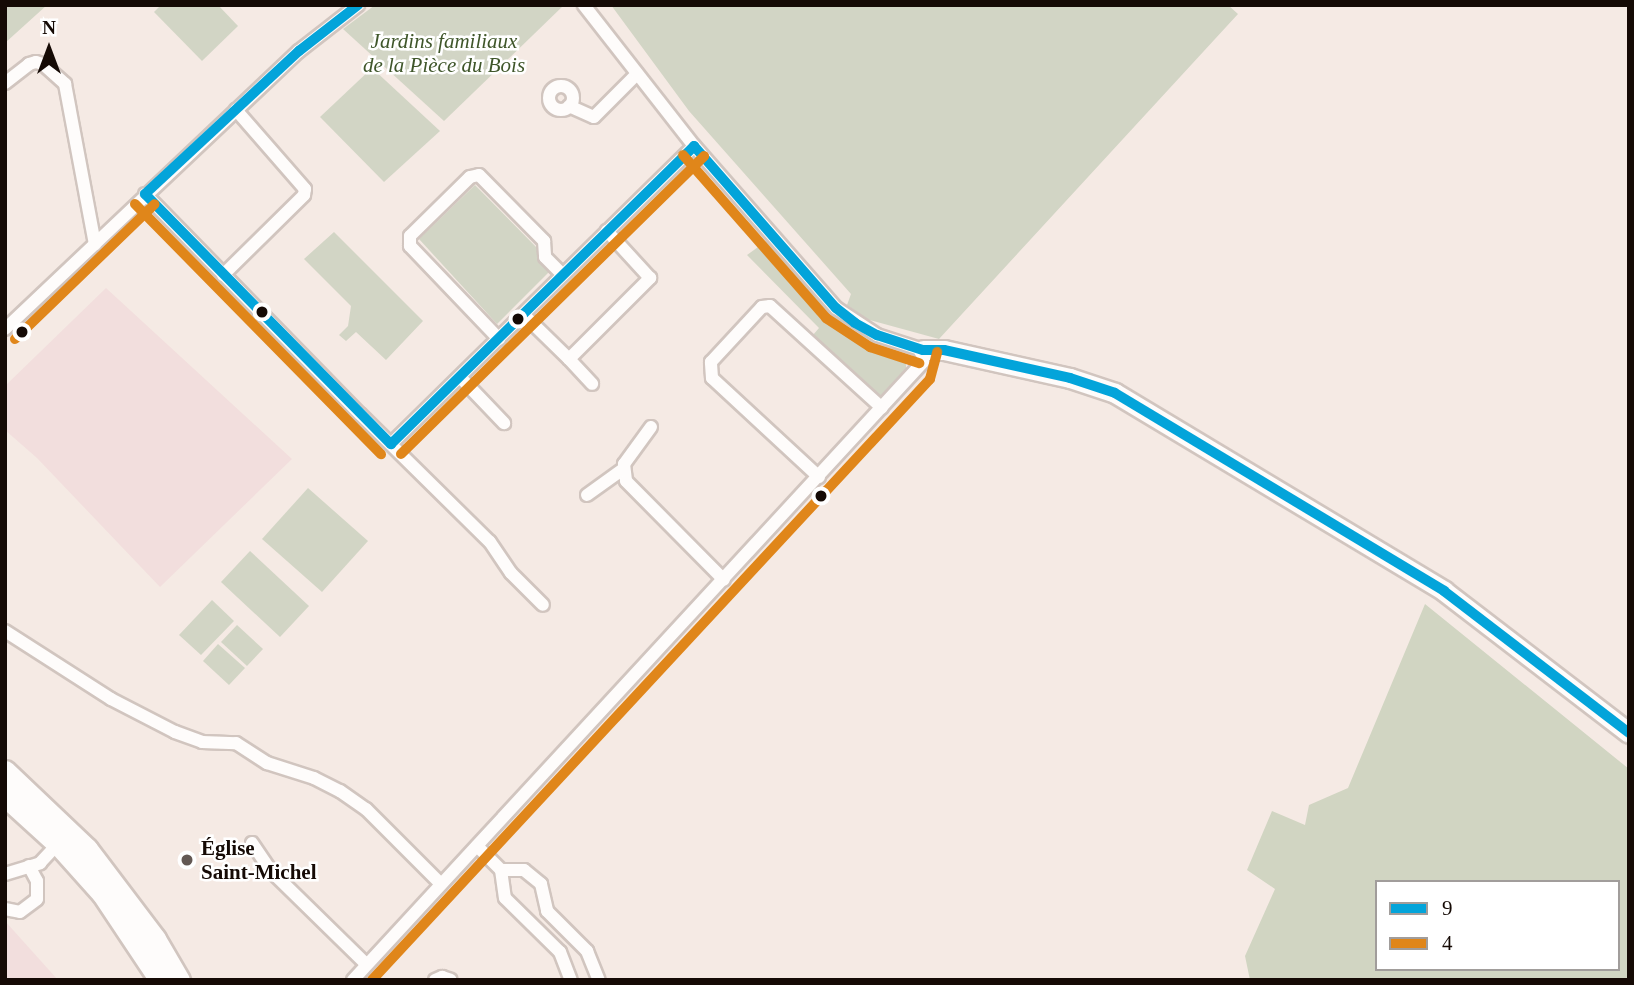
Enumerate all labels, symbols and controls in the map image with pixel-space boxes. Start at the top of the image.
north arrow [14,14,84,84]
text: N [42,17,56,38]
park label: Jardins familiaux de la Pièce du Bois [363,28,525,78]
unlabelled marker [255,305,269,319]
unlabelled marker [511,312,525,326]
unlabelled marker [15,325,29,339]
unlabelled marker [814,489,828,503]
place label: Église Saint-Michel [201,835,316,885]
marker: Église Saint-Michel [179,852,195,868]
legend [1375,880,1620,971]
text: 9 [1442,896,1453,920]
text: 4 [1442,931,1453,955]

